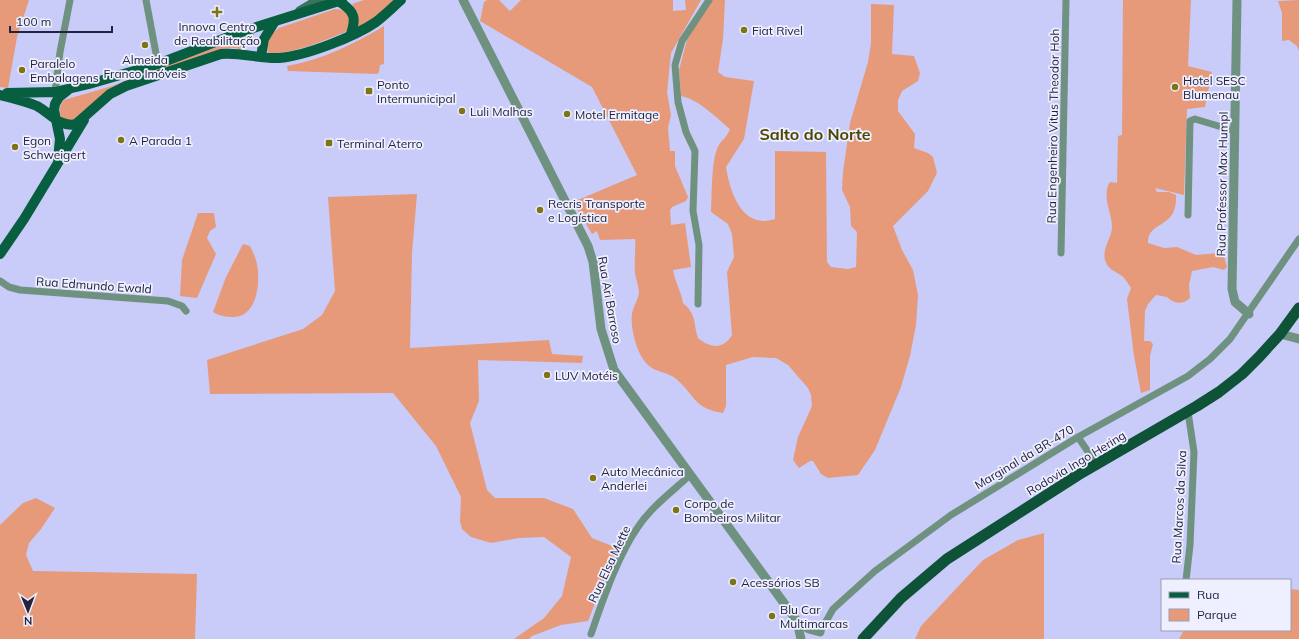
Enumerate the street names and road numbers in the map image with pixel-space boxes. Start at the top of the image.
street label: Rua Engenheiro Vitus Theodor Hoh [1044,28,1062,224]
street label: Rua Professor Max Humpl [1213,112,1231,256]
street label: Rua Ari Barroso [595,255,625,345]
street label: Rua Edmundo Ewald [36,273,152,297]
street label: Marginal da BR-470 [972,422,1076,492]
street label: Rodovia Ingo Hering [1024,427,1128,499]
street label: Rua Marcos da Silva [1169,450,1189,564]
street label: Rua Elsa Mette [585,523,633,605]

